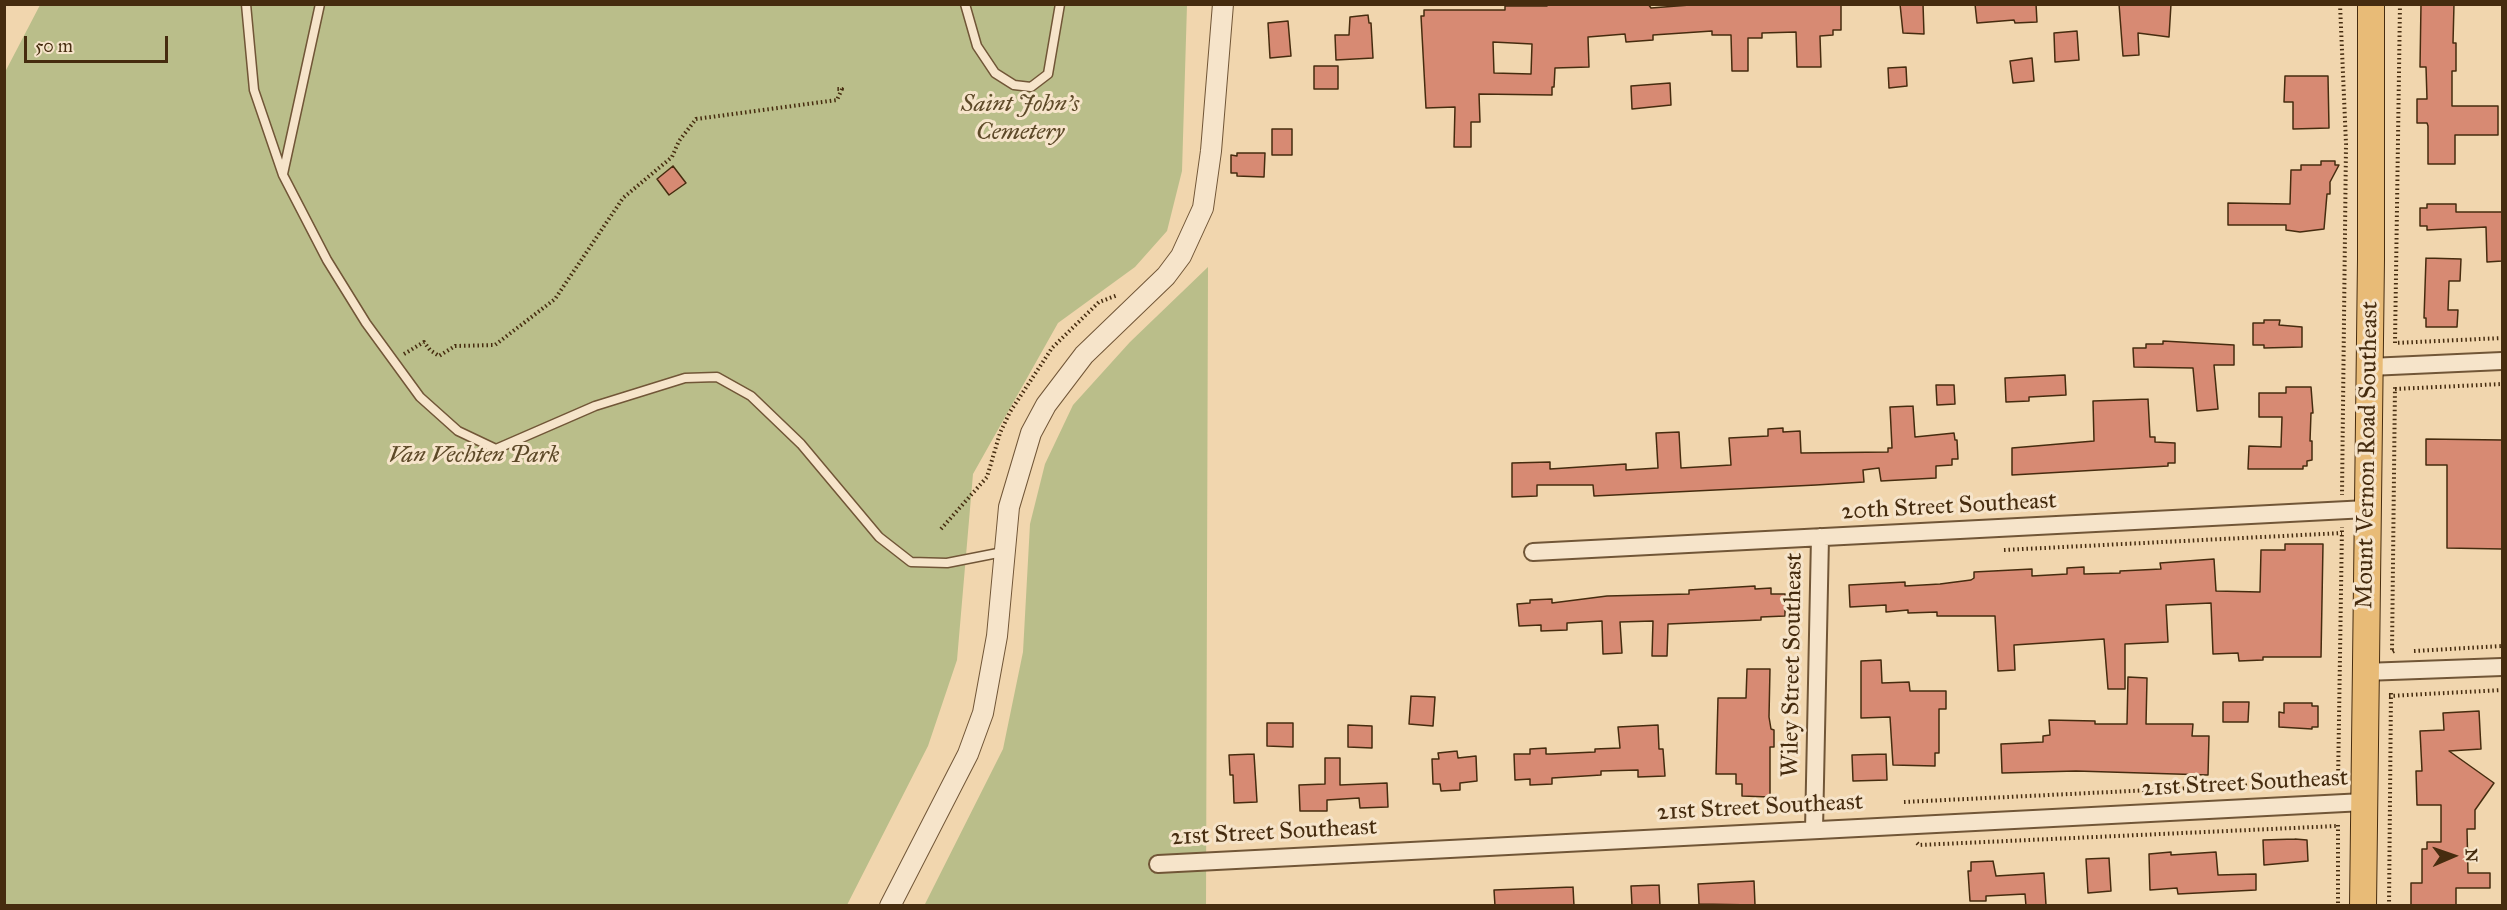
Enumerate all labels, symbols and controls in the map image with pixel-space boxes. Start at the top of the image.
scale bar [27,24,171,62]
text: 50 m [35,35,73,57]
park label: Saint John's Cemetery [961,91,1079,147]
street label: Mount Vernon Road Southeast [2351,301,2385,609]
park label: Van Vechten Park [389,442,559,470]
street label: 20th Street Southeast [1841,487,2057,527]
street label: Wiley Street Southeast [1777,552,1809,778]
street label: 21st Street Southeast [2141,764,2349,804]
street label: 21st Street Southeast [1656,788,1864,828]
street label: 21st Street Southeast [1170,813,1378,853]
north arrow [2423,826,2483,886]
text: N [2462,848,2481,862]

